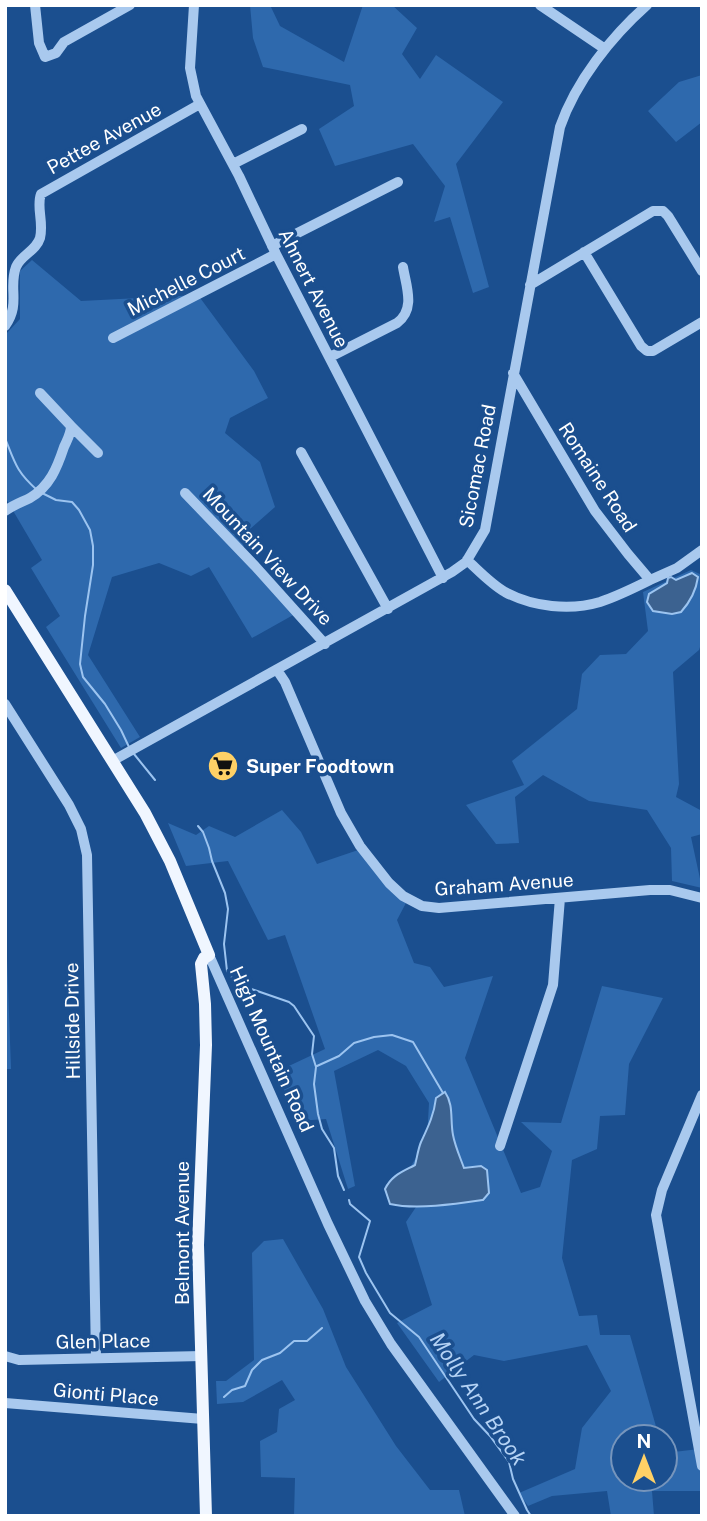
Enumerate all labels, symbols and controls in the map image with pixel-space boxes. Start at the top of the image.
street label: Pettee Avenue [43,98,165,178]
street label: Ahnert Avenue [275,225,353,351]
street label: Michelle Court [124,242,248,320]
street label: Sicomac Road [454,402,500,530]
street label: Romaine Road [554,418,642,536]
street label: Mountain View Drive [199,483,337,629]
supermarket icon: Super Foodtown [206,749,240,783]
place label: Super Foodtown [246,755,394,777]
street label: Graham Avenue [434,868,574,900]
street label: Hillside Drive [60,962,84,1080]
street label: High Mountain Road [226,963,318,1135]
street label: Belmont Avenue [171,1161,193,1305]
water label: Molly Ann Brook [425,1328,532,1470]
street label: Glen Place [55,1329,151,1353]
street label: Gionti Place [52,1378,160,1410]
north arrow [609,1423,679,1493]
text: N [637,1430,651,1452]

